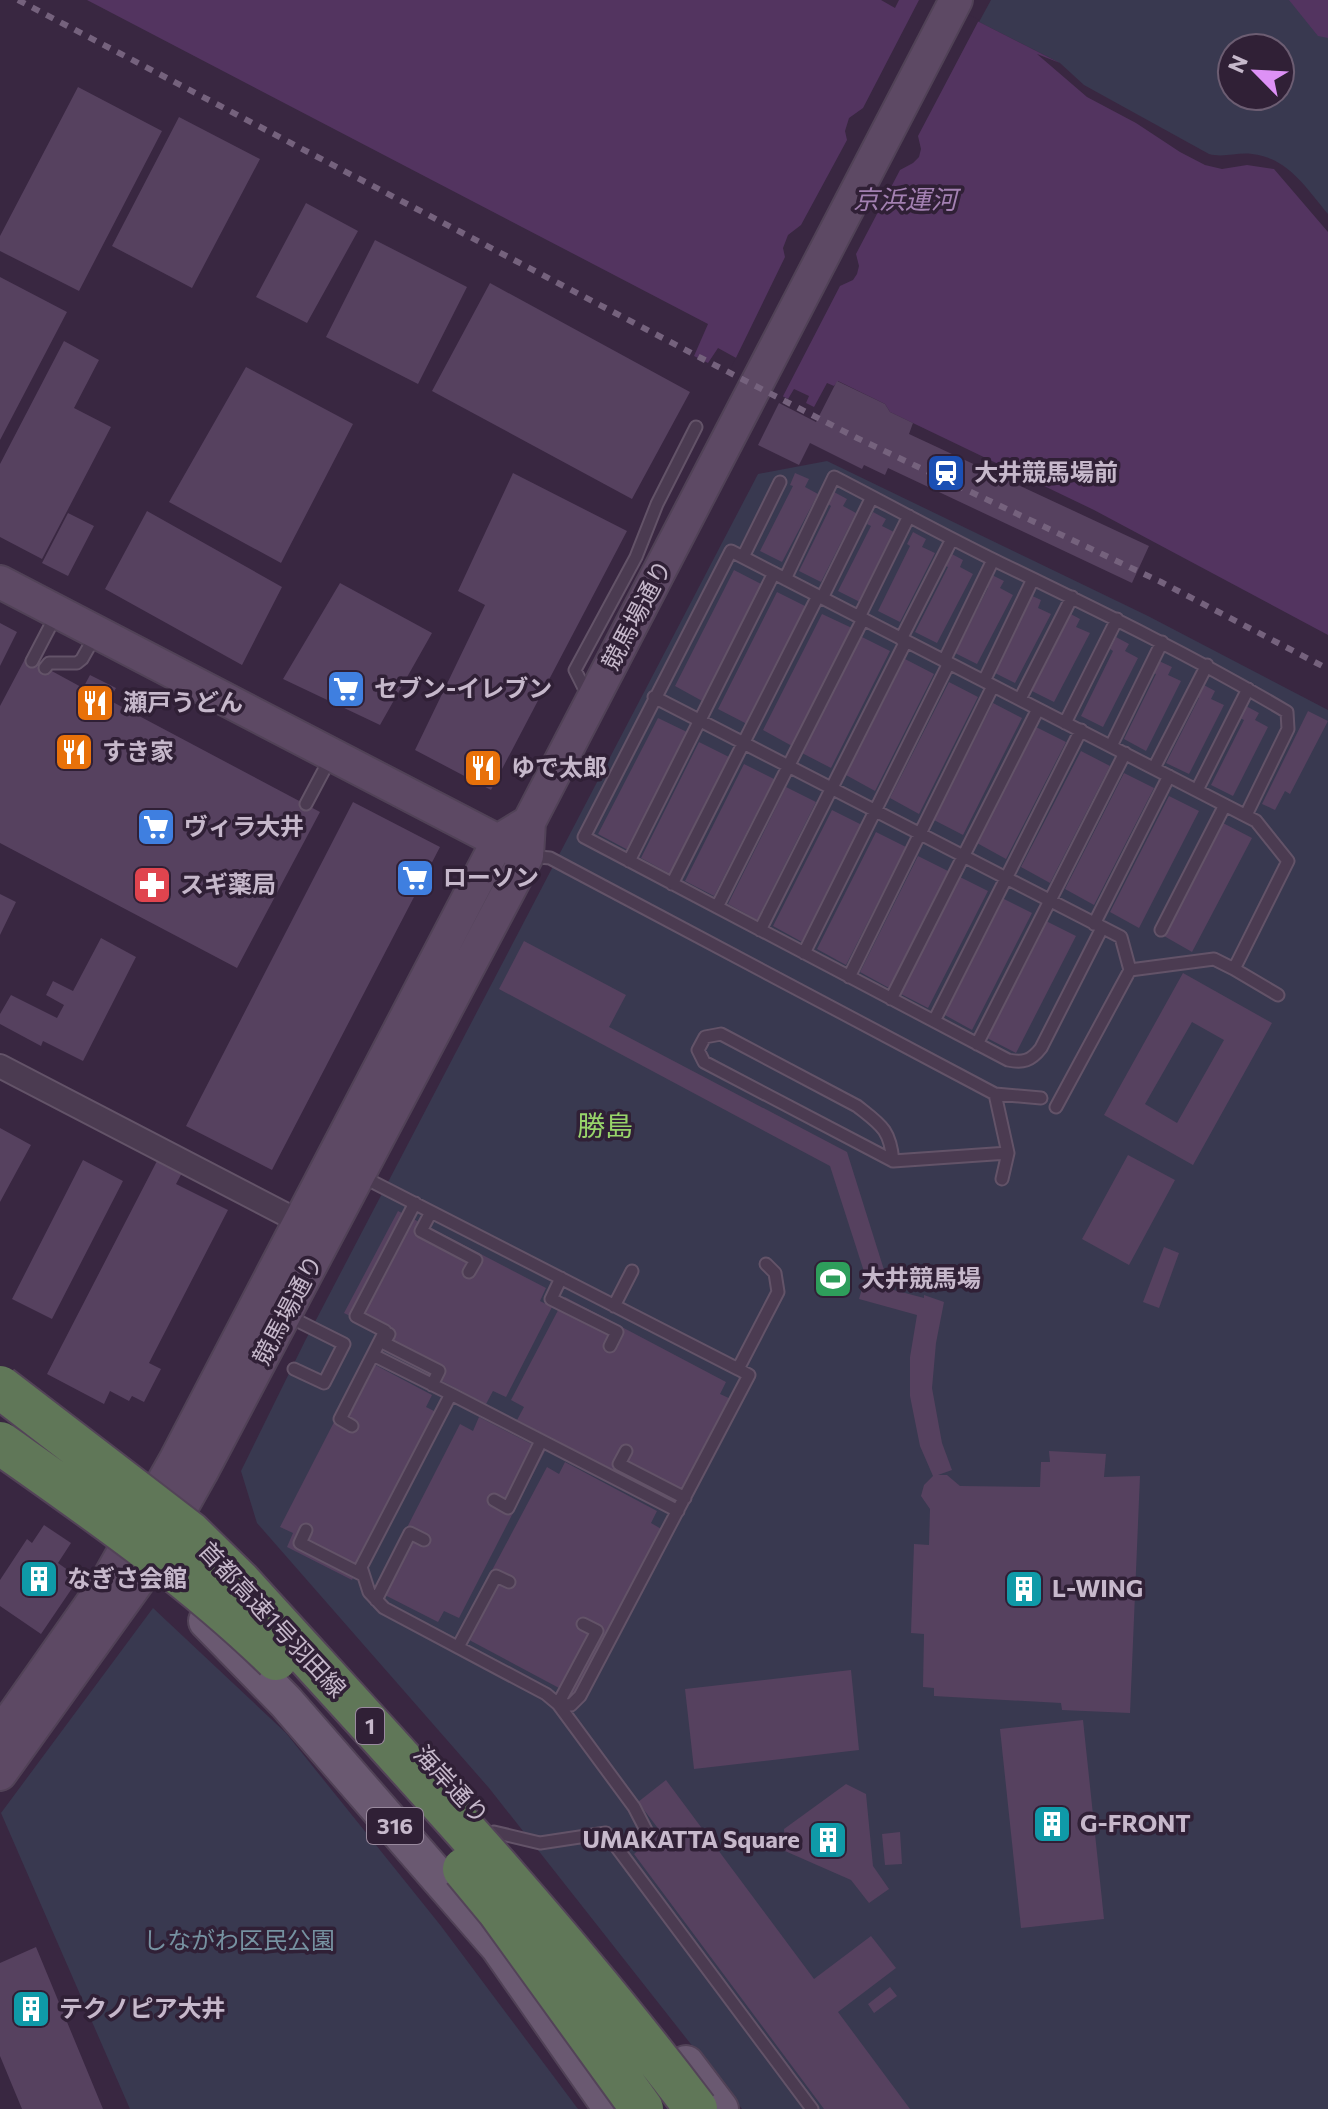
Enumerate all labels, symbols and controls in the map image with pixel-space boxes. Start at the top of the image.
north arrow [1216,32,1296,112]
text: N [1222,51,1253,77]
water label: 京浜運河 [853,183,962,214]
station icon: 大井競馬場前 [925,452,967,494]
place label: 大井競馬場前 [974,457,1118,486]
street label: 競馬場通り [595,555,677,674]
supermarket icon: セブン-イレブン [325,668,367,710]
place label: セブン-イレブン [374,673,552,702]
restaurant icon: 瀬戸うどん [74,682,116,724]
place label: 瀬戸うどん [123,687,243,716]
restaurant icon: すき家 [53,731,95,773]
place label: すき家 [102,736,174,765]
restaurant icon: ゆで太郎 [462,747,504,789]
place label: ゆで太郎 [511,752,607,781]
supermarket icon: ヴィラ大井 [135,806,177,848]
place label: ヴィラ大井 [184,811,304,840]
supermarket icon: ローソン [394,857,436,899]
place label: ローソン [443,862,539,891]
pharmacy icon: スギ薬局 [131,864,173,906]
place label: スギ薬局 [180,869,276,898]
district label: 勝島 [577,1108,633,1142]
street label: 競馬場通り [246,1250,328,1369]
sports icon: 大井競馬場 [812,1258,854,1300]
place label: 大井競馬場 [861,1263,981,1292]
street label: 首都高速1号羽田線 [194,1535,353,1703]
building icon: なぎさ会館 [18,1558,60,1600]
place label: なぎさ会館 [67,1563,187,1592]
building icon: L-WING [1003,1568,1045,1610]
place label: L-WING [1052,1573,1143,1602]
road number: 1 [356,1708,384,1744]
street label: 海岸通り [409,1739,495,1829]
building icon: G-FRONT [1031,1803,1073,1845]
road number: 316 [367,1808,423,1844]
place label: G-FRONT [1080,1808,1191,1837]
building icon: UMAKATTA Square [807,1819,849,1861]
place label: UMAKATTA Square [583,1824,800,1853]
park label: しながわ区民公園 [143,1925,335,1954]
building icon: テクノピア大井 [10,1988,52,2030]
place label: テクノピア大井 [59,1993,226,2022]

